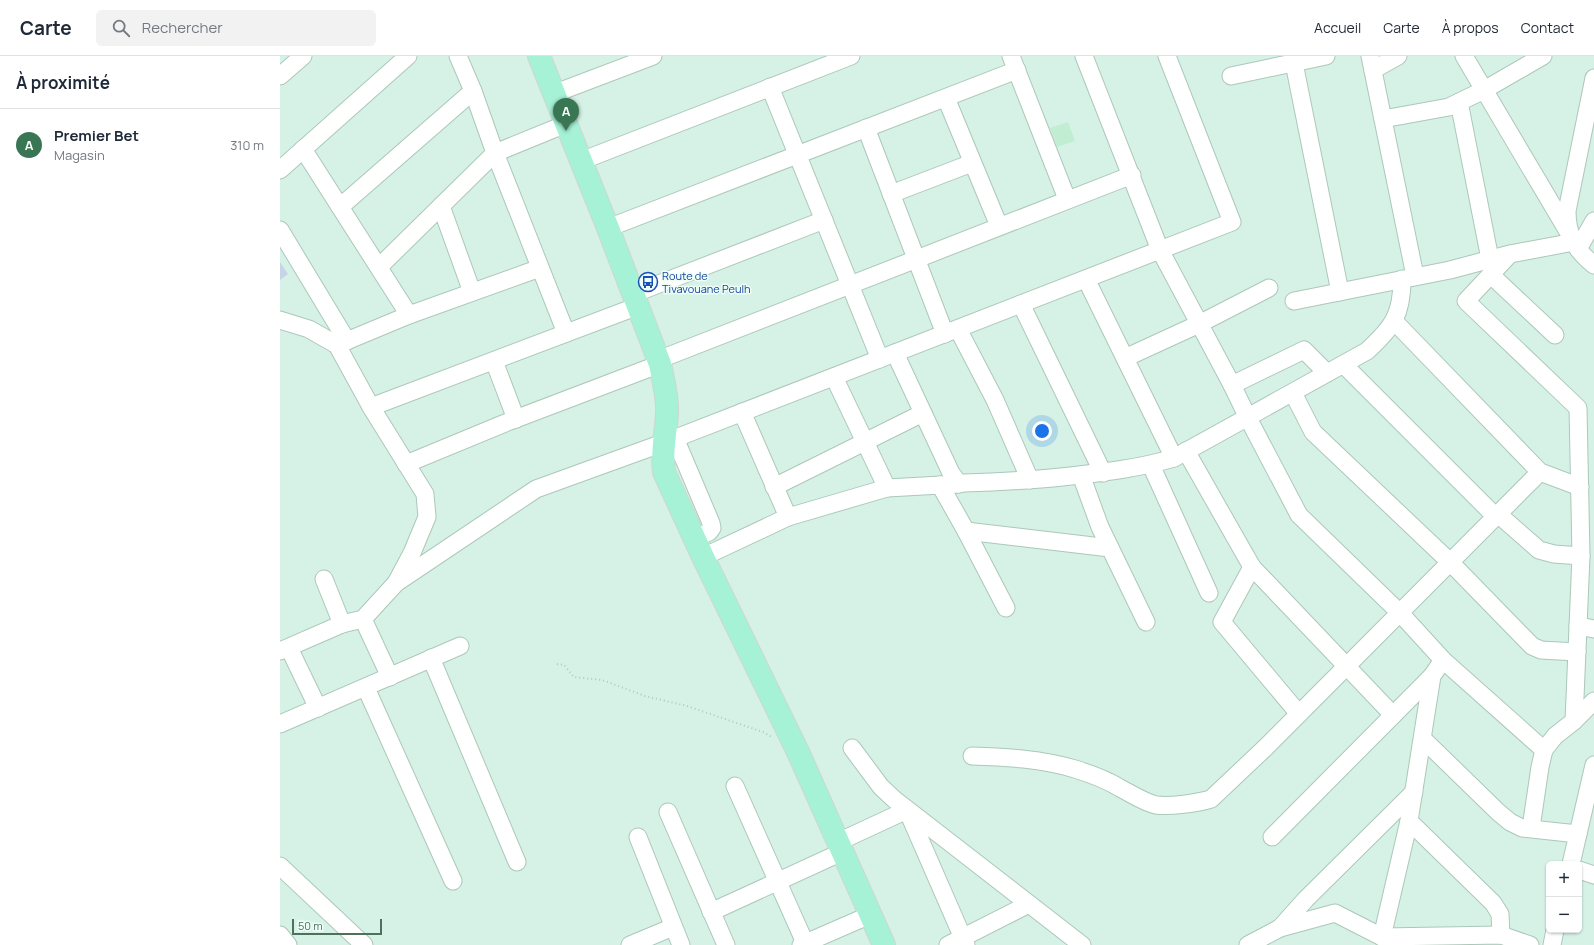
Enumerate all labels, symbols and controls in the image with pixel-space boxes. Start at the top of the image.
search box [96,10,376,46]
text: Carte [20,15,72,41]
icon: search [110,17,132,39]
text: Rechercher [142,17,223,38]
text: Accueil [1314,18,1361,37]
text: Carte [1383,18,1420,37]
text: À propos [1442,18,1499,37]
text: Contact [1521,18,1574,37]
text: À proximité [16,71,110,94]
pin: A [553,98,579,131]
text: Premier Bet [54,125,139,146]
text: A [25,136,33,154]
text: 310 m [230,136,264,154]
text: Magasin [54,146,105,164]
place label: Route de Tivavouane Peulh [662,268,751,296]
bus stop icon: Route de Tivavouane Peulh [637,271,659,293]
your location [1032,421,1052,441]
map controls [1546,861,1582,933]
button: + [1546,861,1582,897]
button: − [1546,897,1582,933]
scale bar [292,917,382,936]
text: 50 m [298,918,323,933]

